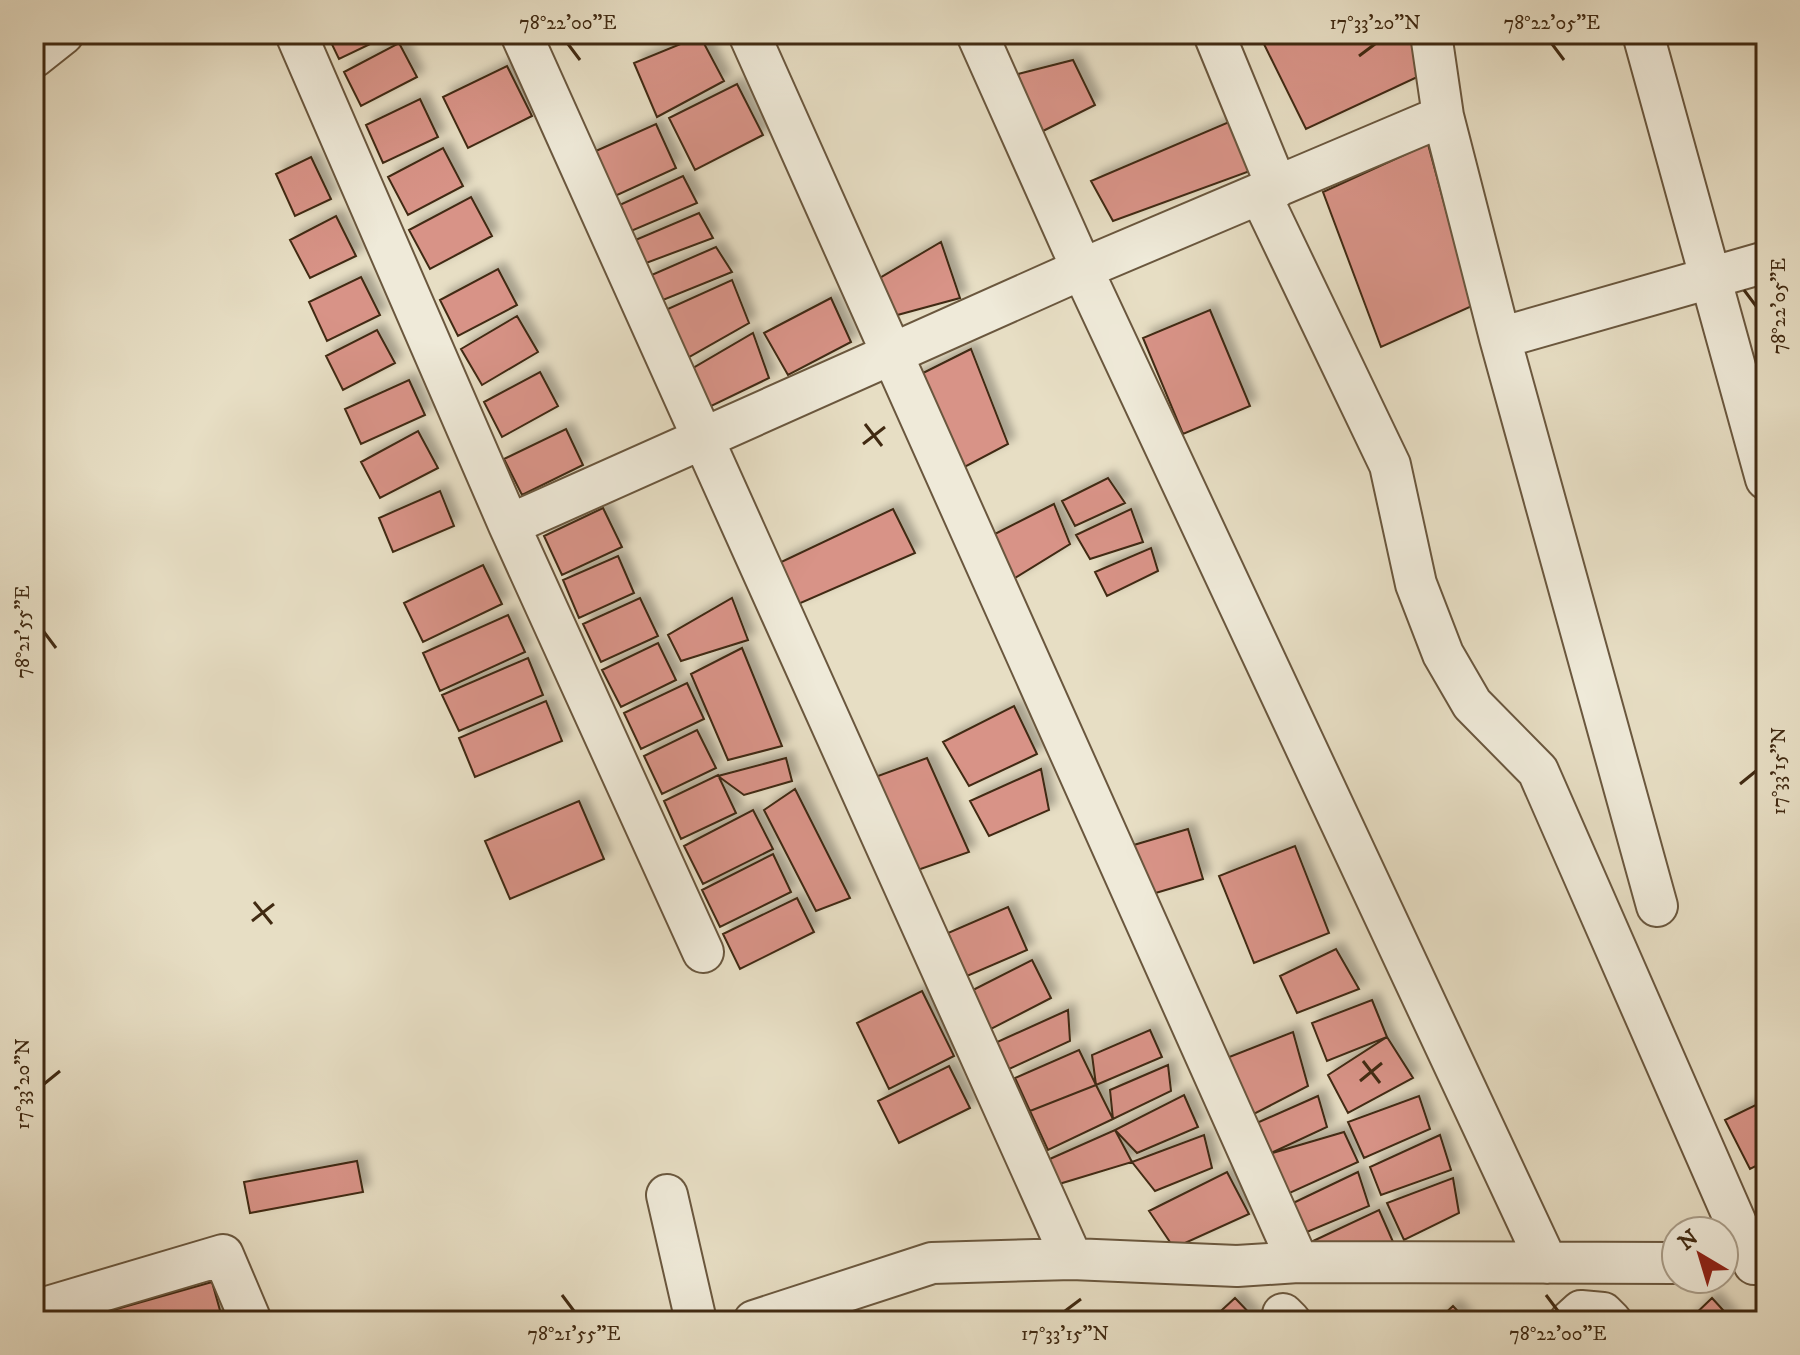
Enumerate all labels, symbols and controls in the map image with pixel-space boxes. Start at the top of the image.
text: 78°22'00"E [519,11,617,36]
text: 17°33'20"N [1329,11,1421,36]
text: 78°22'05"E [1504,11,1600,36]
text: 78°22'05"E [1767,258,1792,354]
text: 78°21'55"E [11,585,36,679]
text: 17°33'15"N [1767,727,1792,815]
text: 17°33'20"N [11,1038,36,1130]
north arrow [1660,1215,1740,1295]
text: N [1673,1224,1704,1257]
text: 78°21'55"E [527,1322,621,1347]
text: 17°33'15"N [1021,1322,1109,1347]
text: 78°22'00"E [1509,1322,1607,1347]

